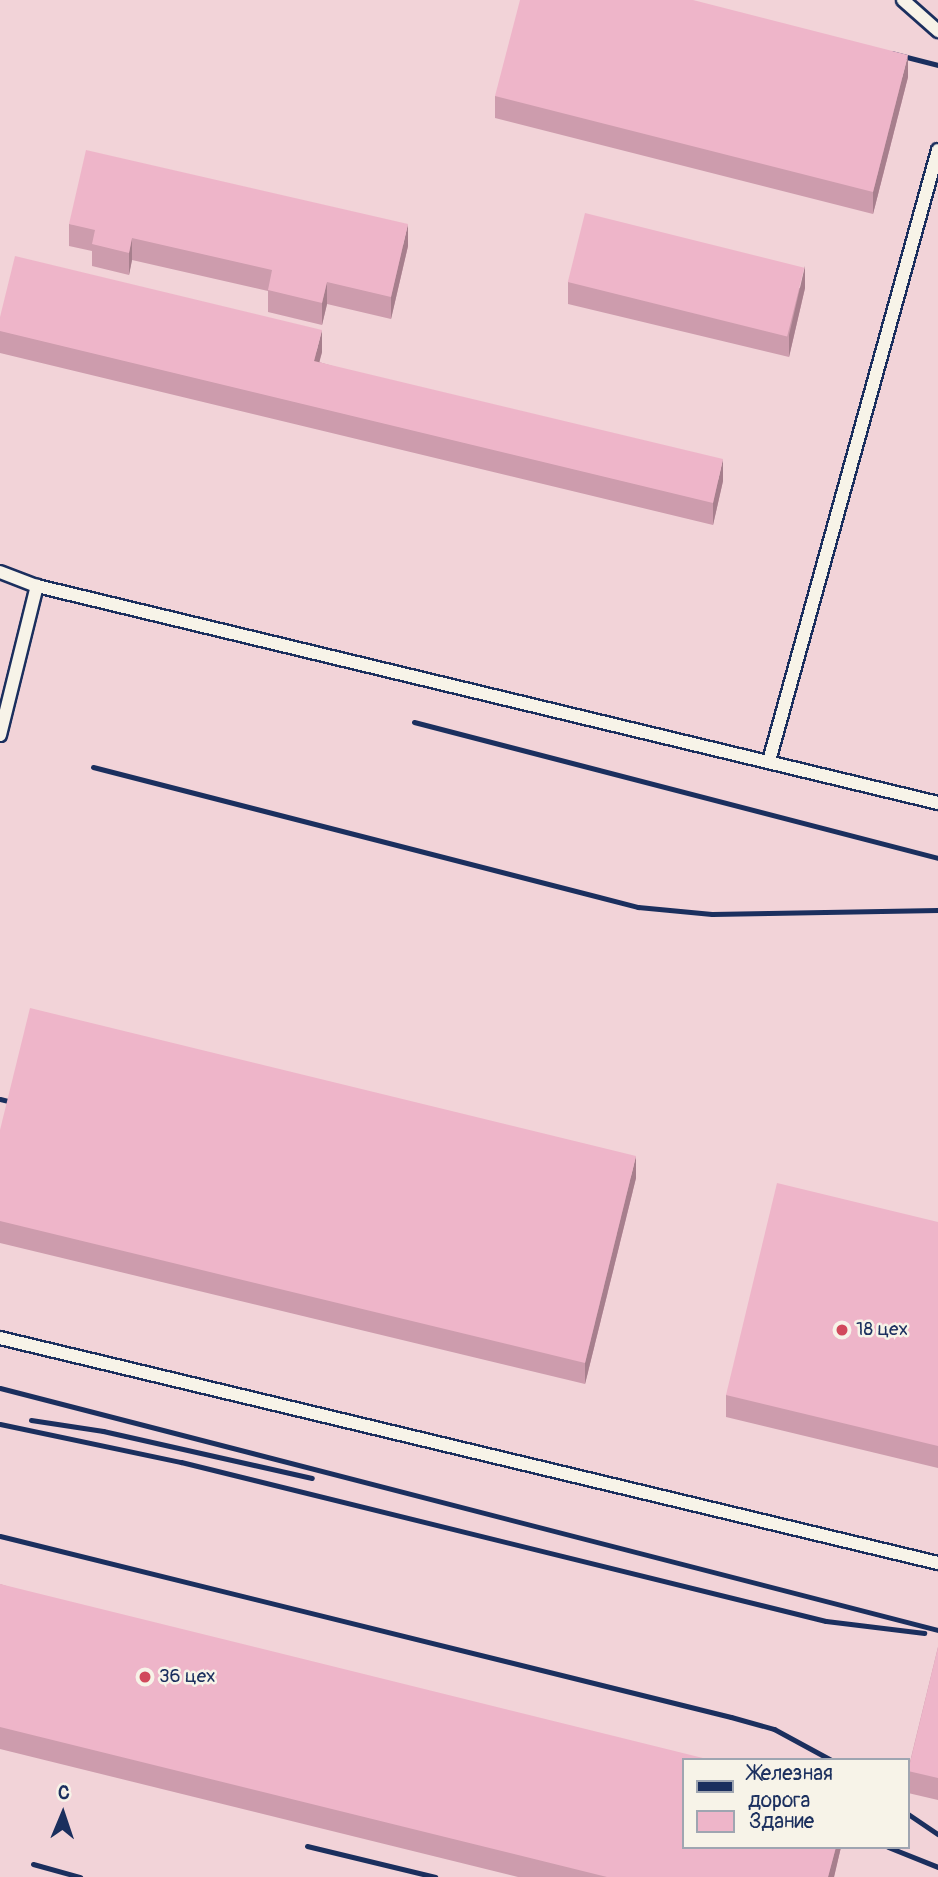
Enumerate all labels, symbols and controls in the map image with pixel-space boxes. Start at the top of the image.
place label: 18 цех [856,1319,908,1341]
marker: 18 цех [834,1322,850,1338]
place label: 36 цех [159,1666,216,1688]
marker: 36 цех [137,1669,153,1685]
legend [682,1758,910,1849]
text: Железная дорога [748,1760,833,1814]
north arrow [28,1779,98,1849]
text: С [57,1781,70,1805]
text: Здание [749,1808,814,1835]

